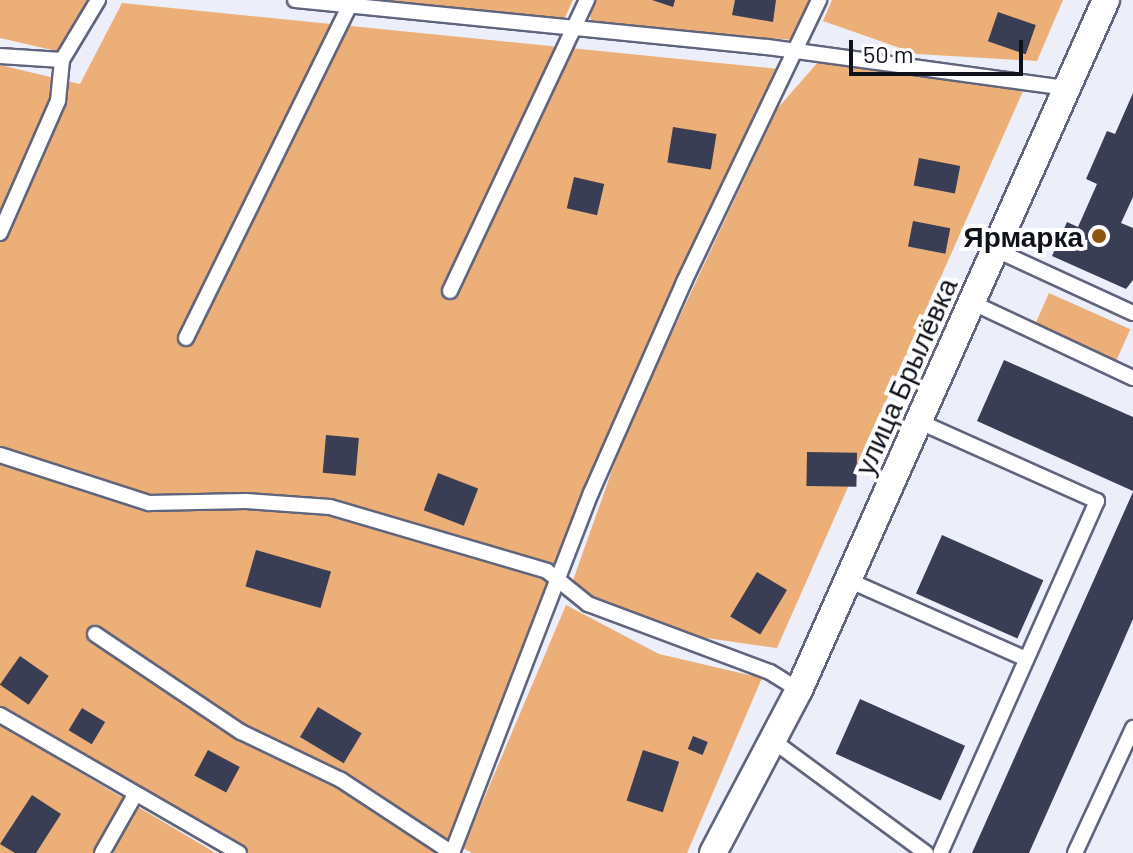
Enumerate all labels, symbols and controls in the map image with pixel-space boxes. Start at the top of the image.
scale bar [853,24,1027,74]
text: 50 m [863,39,914,68]
place label: Ярмарка [964,219,1083,253]
marker: Ярмарка [1090,227,1108,245]
street label: улица Брылёвка [847,272,963,480]

